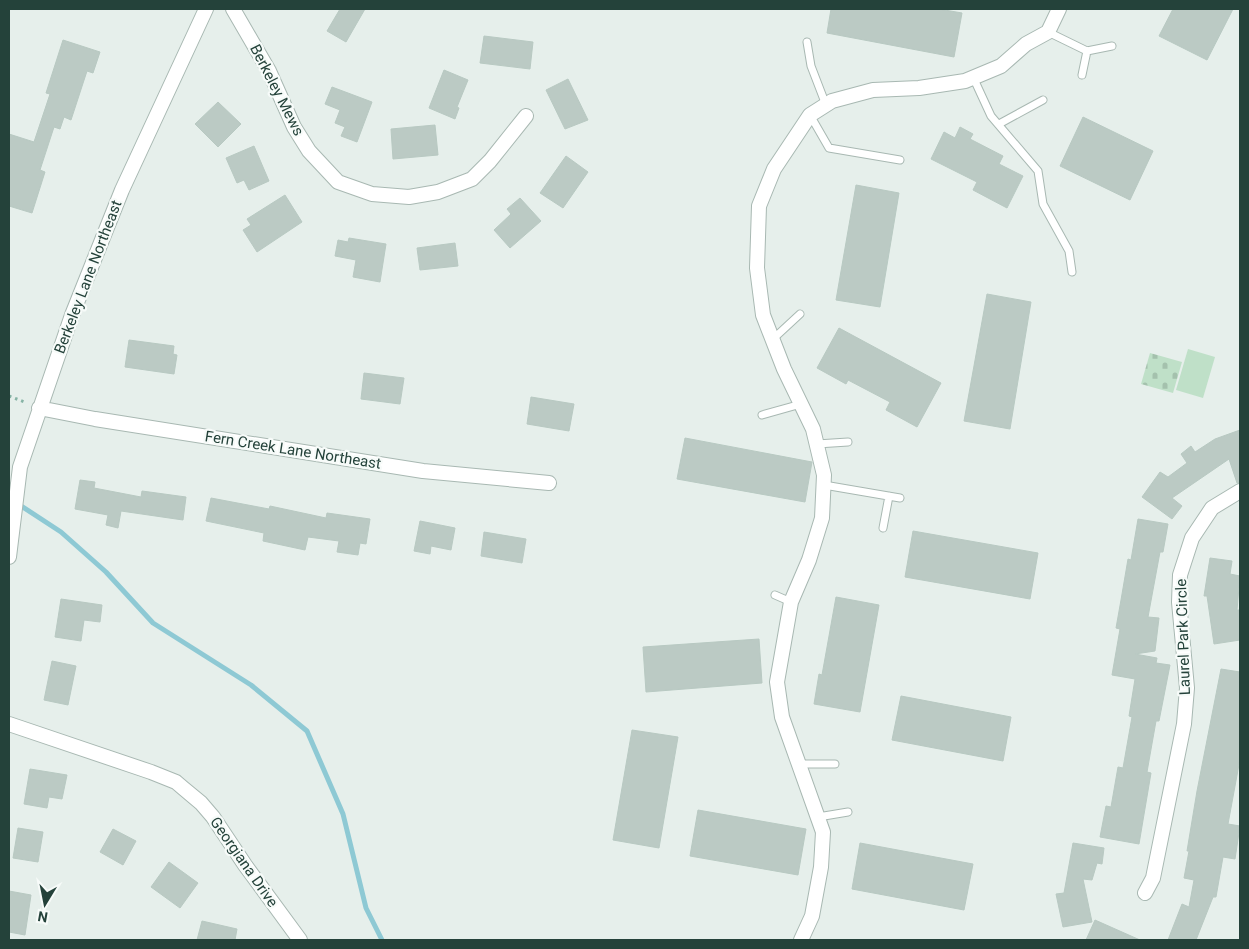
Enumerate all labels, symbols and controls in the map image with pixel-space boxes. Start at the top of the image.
street label: Berkeley Mews [246,41,308,139]
street label: Berkeley Lane Northeast [50,198,126,356]
street label: Fern Creek Lane Northeast [204,427,382,473]
street label: Laurel Park Circle [1172,578,1194,696]
street label: Georgiana Drive [206,814,282,911]
north arrow [20,879,70,929]
text: N [36,908,49,926]

